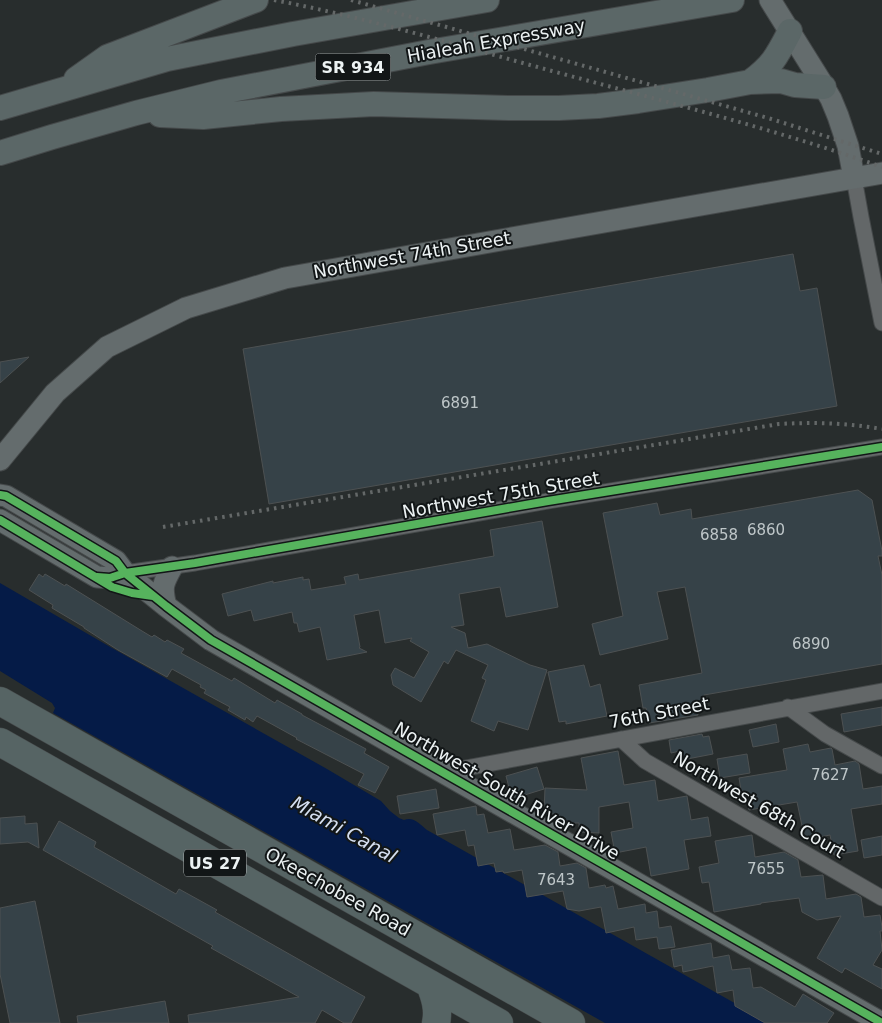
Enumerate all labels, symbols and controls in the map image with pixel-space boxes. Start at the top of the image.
street label: Hialeah Expressway [405,14,587,67]
road number: SR 934 [316,54,390,80]
street label: Northwest 74th Street [312,227,512,282]
house number: 6891 [441,394,479,412]
street label: Northwest 75th Street [401,467,601,522]
house number: 6860 [747,521,785,539]
house number: 6858 [700,526,738,544]
house number: 6890 [792,635,830,653]
street label: 76th Street [607,692,711,733]
street label: Northwest South River Drive [391,717,624,864]
street label: Northwest 68th Court [670,747,849,862]
house number: 7627 [811,766,849,784]
water label: Miami Canal [287,791,401,867]
street label: Okeechobee Road [262,843,415,940]
road number: US 27 [184,850,246,876]
house number: 7655 [747,860,785,878]
house number: 7643 [537,871,575,889]

